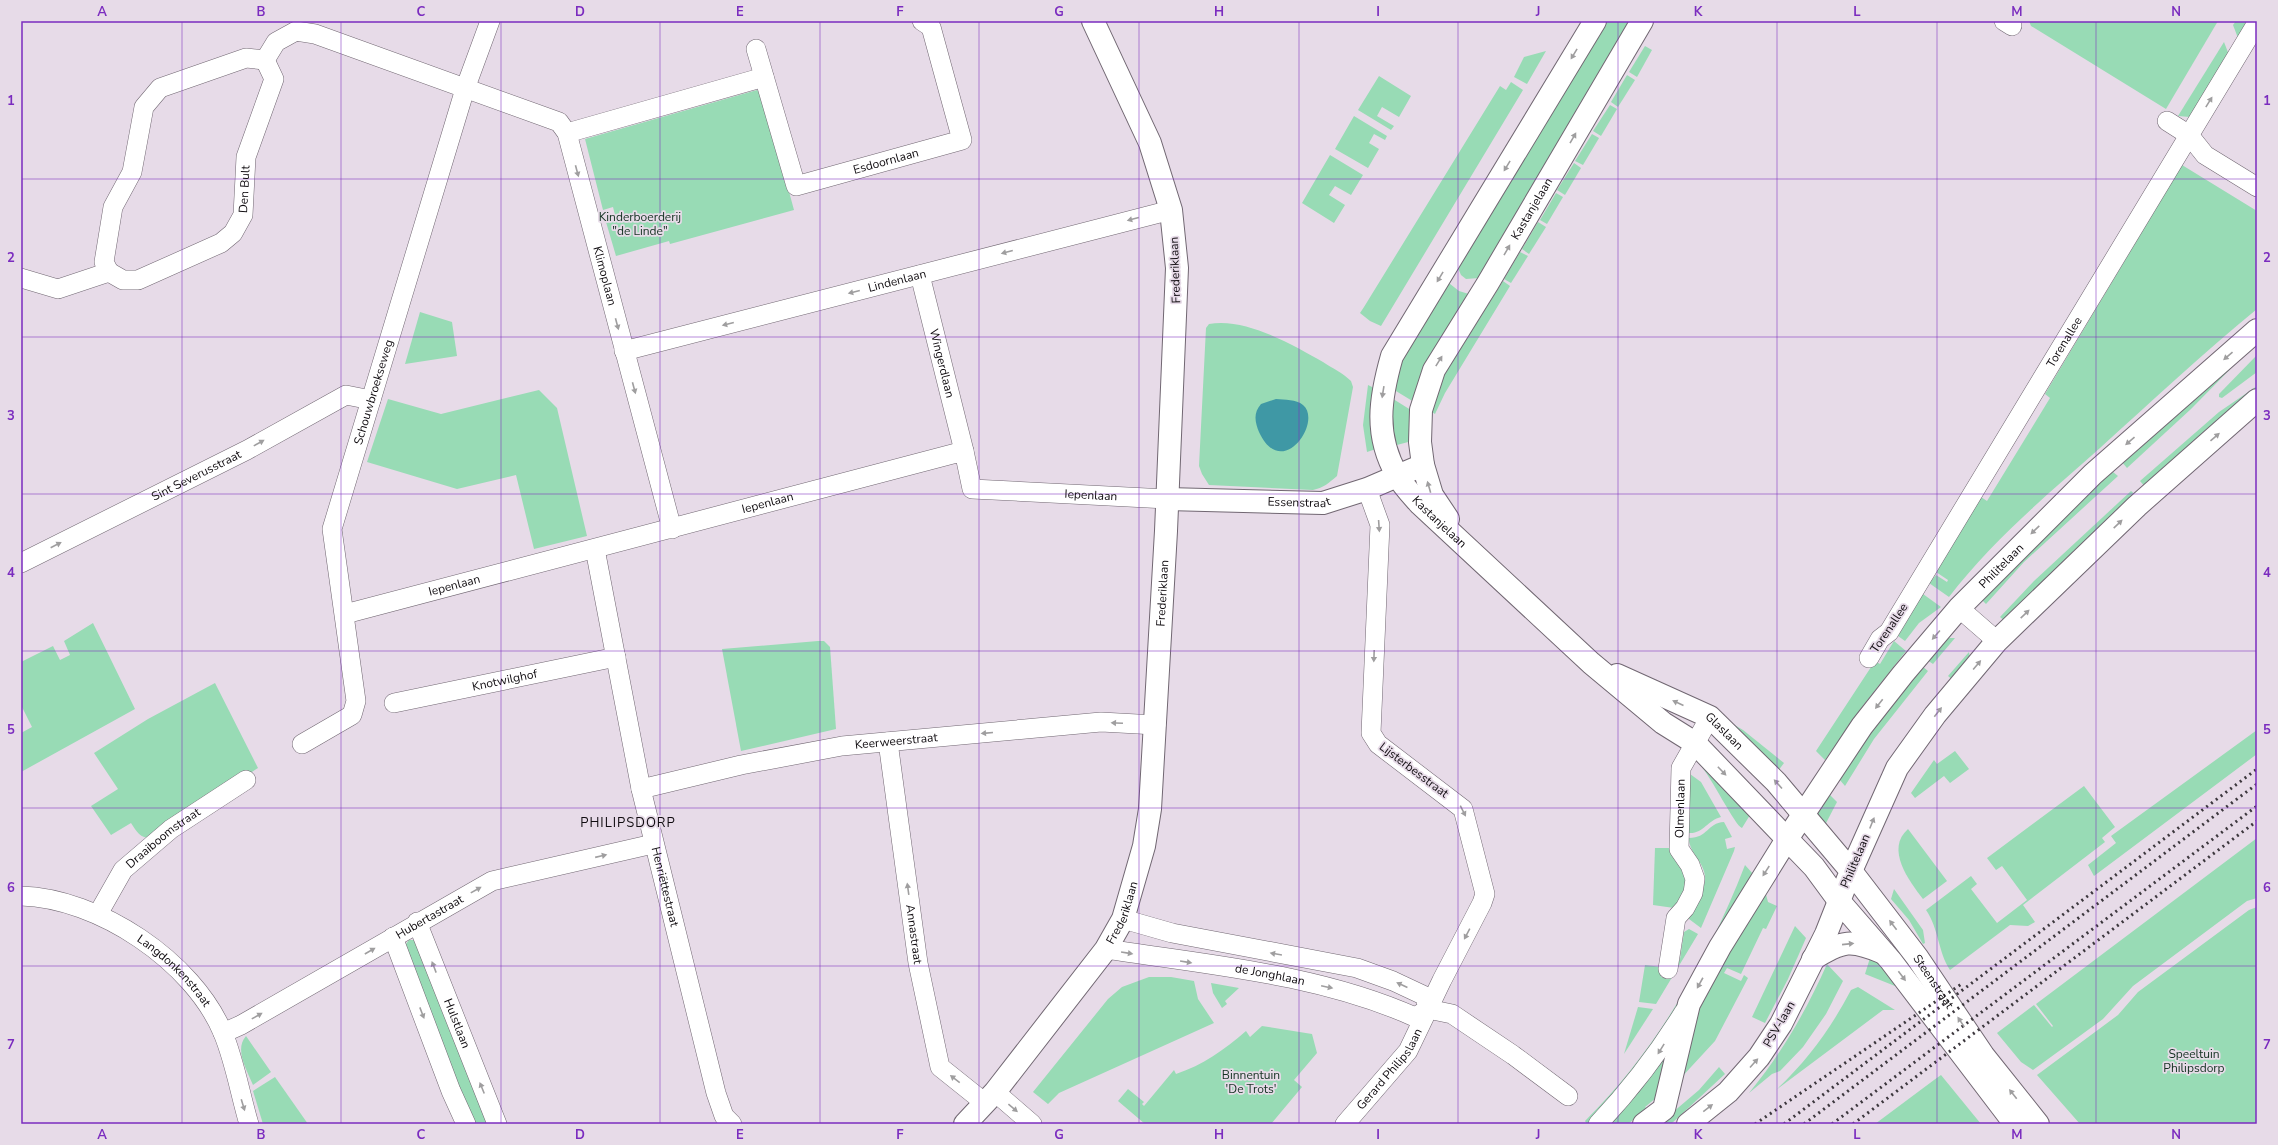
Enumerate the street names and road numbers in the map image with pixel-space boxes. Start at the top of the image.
street label: Esdoornlaan [851,144,920,178]
street label: Den Bult [235,164,254,213]
street label: Kastanjelaan [1507,175,1556,243]
street label: Frederiklaan [1166,236,1184,304]
street label: Klimoplaan [589,244,620,307]
street label: Lindenlaan [866,265,928,296]
street label: Torenallee [2043,314,2086,371]
street label: Wingerdlaan [926,327,958,399]
street label: Schouwbroekseweg [350,338,397,447]
street label: Sint Severusstraat [149,446,245,505]
street label: Iepenlaan [1064,486,1118,504]
street label: Iepenlaan [740,488,795,517]
street label: Kastanjelaan [1409,492,1470,551]
street label: Essenstraat [1267,493,1333,511]
street label: Philitelaan [1975,540,2027,592]
street label: Frederiklaan [1153,559,1172,627]
street label: Iepenlaan [427,571,482,600]
street label: Torenallee [1867,600,1911,656]
street label: Knotwilghof [471,665,540,695]
street label: Glaslaan [1702,709,1747,753]
street label: Keerweerstraat [854,729,939,753]
street label: Lijsterbesstraat [1376,739,1453,802]
street label: Olmenlaan [1671,779,1689,838]
street label: Draaiboomstraat [122,804,204,872]
street label: Philitelaan [1836,832,1874,890]
street label: Henriëttestraat [648,845,683,929]
street label: Frederiklaan [1102,879,1141,947]
street label: Hubertastraat [393,891,467,943]
street label: Annastraat [902,903,926,966]
street label: Langdonkenstraat [134,931,215,1010]
street label: Steenstraat [1910,951,1958,1012]
street label: de Jonghlaan [1234,960,1307,989]
street label: Hulstlaan [440,996,474,1051]
street label: PSV-laan [1759,998,1799,1050]
street label: Gerard Philipslaan [1353,1026,1426,1113]

